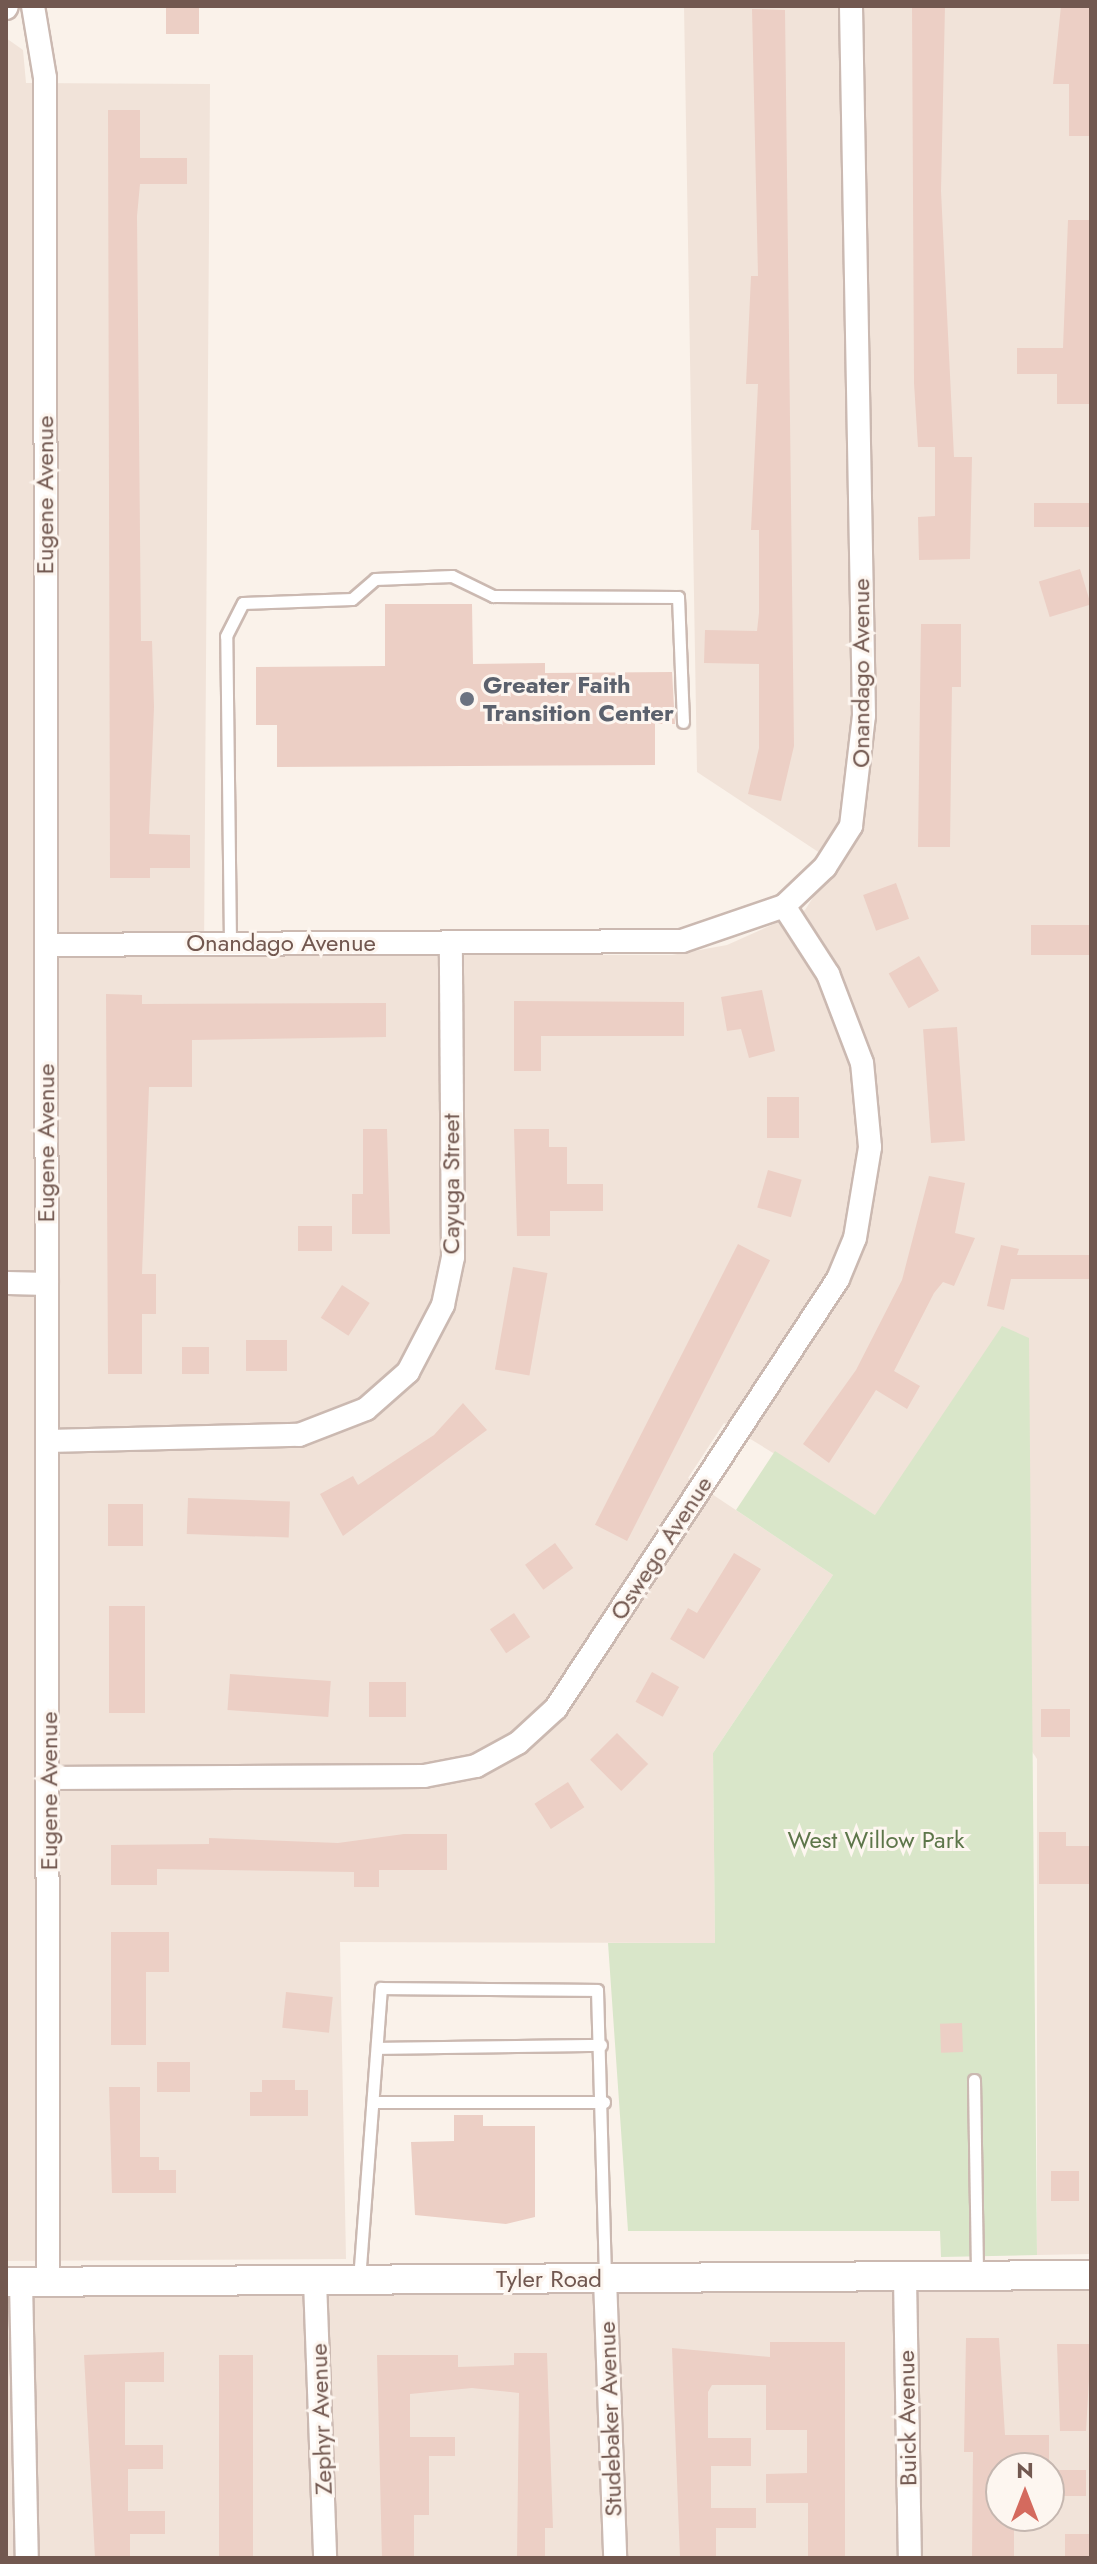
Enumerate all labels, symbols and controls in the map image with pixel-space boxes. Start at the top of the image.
street label: Eugene Avenue [31,416,59,574]
street label: Onandago Avenue [847,578,875,768]
place label: Greater Faith Transition Center [483,671,674,727]
marker: Greater Faith Transition Center [458,690,476,708]
street label: Onandago Avenue [186,929,376,957]
street label: Eugene Avenue [32,1064,60,1222]
street label: Cayuga Street [437,1114,465,1254]
street label: Oswego Avenue [604,1471,718,1625]
street label: Eugene Avenue [35,1712,63,1870]
park label: West Willow Park [788,1826,964,1854]
street label: Tyler Road [496,2265,602,2293]
street label: Studebaker Avenue [592,2321,628,2517]
street label: Zephyr Avenue [304,2343,338,2495]
street label: Buick Avenue [891,2350,923,2486]
north arrow [985,2452,1065,2532]
text: N [1016,2454,1034,2486]

